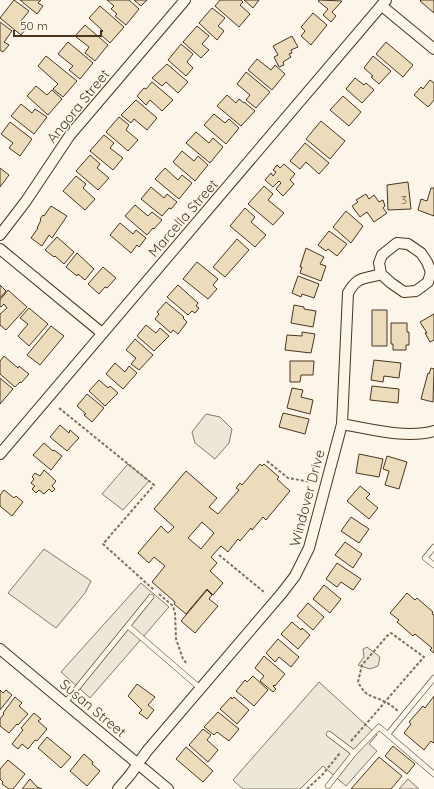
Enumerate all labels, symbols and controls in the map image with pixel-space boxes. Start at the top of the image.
scale bar [14,12,101,38]
text: 50 m [20,18,48,33]
street label: Angora Street [43,65,113,147]
street label: Marcella Street [144,175,222,261]
house number: 3 [401,192,407,207]
street label: Windover Drive [285,447,329,548]
street label: Susan Street [56,675,130,741]

